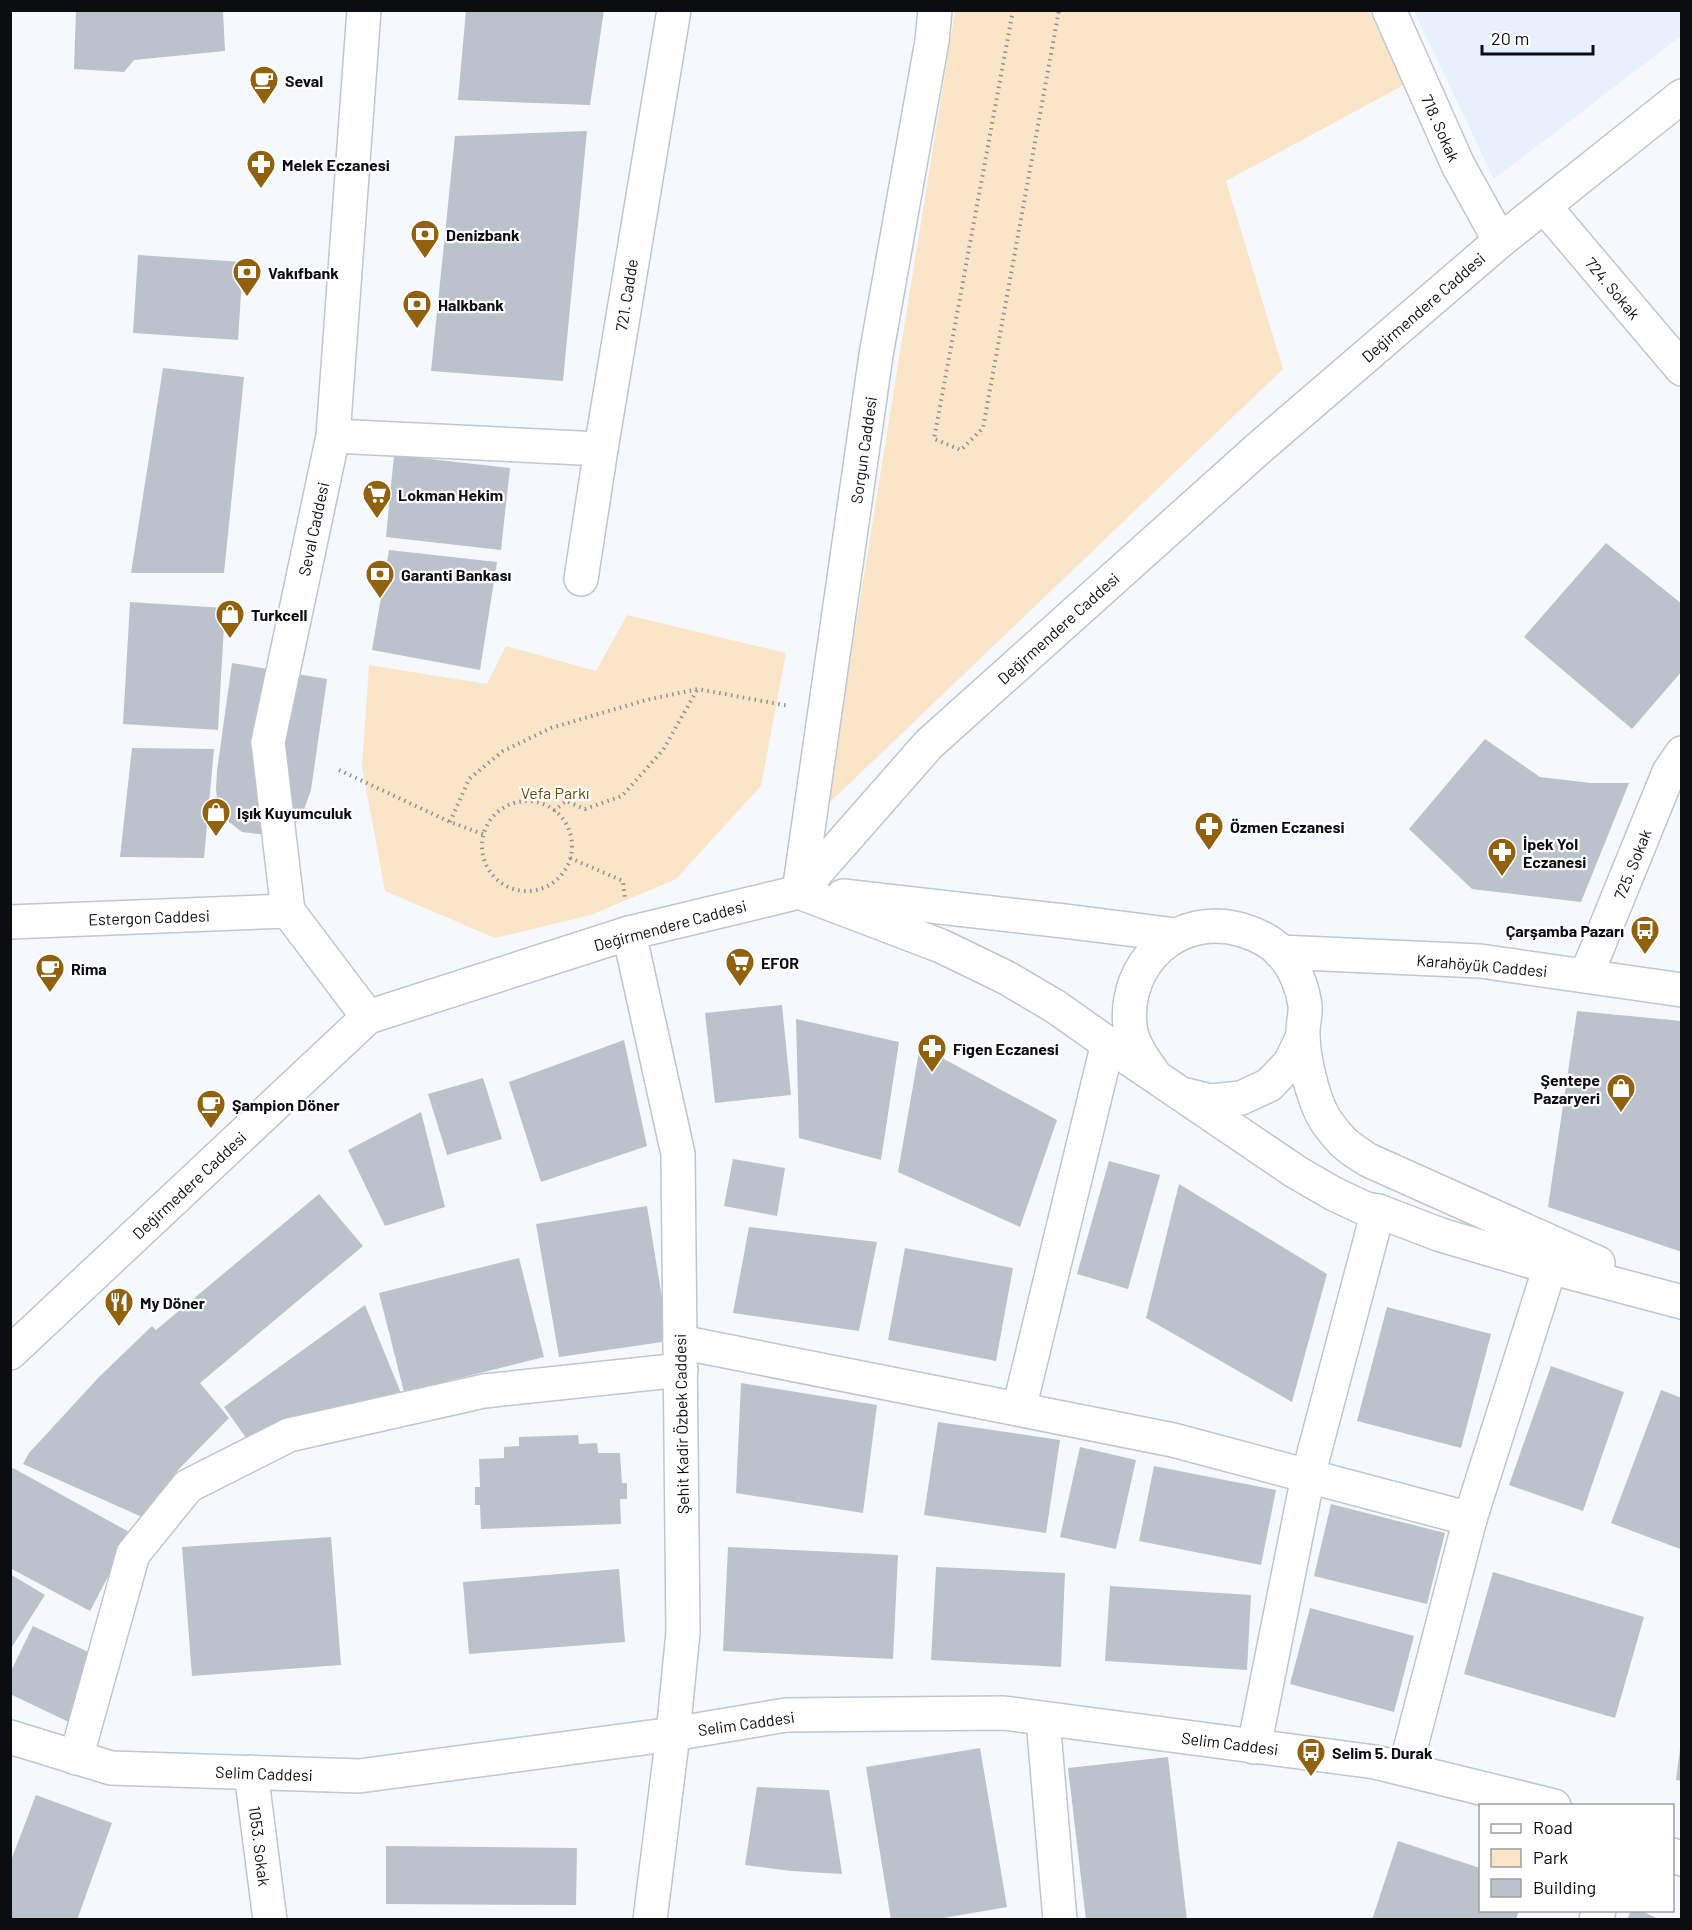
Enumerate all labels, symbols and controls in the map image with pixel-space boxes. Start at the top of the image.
scale bar [1482,18,1593,56]
text: 20 m [1491,27,1529,49]
cafe icon: Seval [248,64,280,106]
place label: Seval [285,71,323,90]
street label: 718. Sokak [1418,92,1464,164]
pharmacy icon: Melek Eczanesi [245,148,277,190]
place label: Melek Eczanesi [282,155,390,174]
bank icon: Denizbank [409,218,441,260]
place label: Denizbank [446,225,520,244]
street label: Değirmendere Caddesi [1357,248,1489,366]
street label: 724. Sokak [1582,253,1644,323]
bank icon: Vakıfbank [231,256,263,298]
street label: 721. Cadde [611,257,641,333]
place label: Vakıfbank [268,263,339,282]
bank icon: Halkbank [401,288,433,330]
place label: Halkbank [438,295,504,314]
street label: Sorgun Caddesi [846,395,880,505]
supermarket icon: Lokman Hekim [361,478,393,520]
street label: Seval Caddesi [294,480,332,578]
place label: Lokman Hekim [398,485,503,504]
bank icon: Garanti Bankası [364,558,396,600]
place label: Garanti Bankası [401,565,511,584]
street label: Değirmendere Caddesi [993,568,1123,688]
shop icon: Turkcell [214,598,246,640]
place label: Turkcell [251,605,307,624]
park label: Vefa Parkı [521,783,589,802]
shop icon: Işık Kuyumculuk [200,796,232,838]
place label: Işık Kuyumculuk [237,803,353,822]
pharmacy icon: Özmen Eczanesi [1193,810,1225,852]
place label: Özmen Eczanesi [1230,817,1345,836]
street label: 725. Sokak [1609,826,1655,902]
place label: İpek Yol Eczanesi [1523,834,1586,871]
pharmacy icon: İpek Yol Eczanesi [1486,836,1518,878]
street label: Değirmendere Caddesi [592,895,748,955]
street label: Estergon Caddesi [88,905,210,929]
bus stop icon: Çarşamba Pazarı [1629,914,1661,956]
place label: Çarşamba Pazarı [1506,921,1624,940]
supermarket icon: EFOR [724,946,756,988]
street label: Karahöyük Caddesi [1416,950,1548,980]
cafe icon: Rima [34,952,66,994]
place label: EFOR [761,953,799,972]
place label: Rima [71,959,107,978]
pharmacy icon: Figen Eczanesi [916,1032,948,1074]
place label: Figen Eczanesi [953,1039,1059,1058]
place label: Şentepe Pazaryeri [1534,1070,1600,1107]
shop icon: Şentepe Pazaryeri [1605,1072,1637,1114]
cafe icon: Şampion Döner [195,1088,227,1130]
place label: Şampion Döner [232,1095,340,1114]
street label: Değirmedere Caddesi [128,1127,250,1243]
restaurant icon: My Döner [103,1286,135,1328]
place label: My Döner [140,1293,205,1312]
street label: Şehit Kadir Özbek Caddesi [670,1334,692,1514]
street label: Selim Caddesi [696,1707,796,1739]
street label: Selim Caddesi [1180,1728,1280,1758]
bus stop icon: Selim 5. Durak [1295,1736,1327,1778]
place label: Selim 5. Durak [1332,1743,1433,1762]
street label: Selim Caddesi [215,1762,313,1784]
legend [1479,1804,1674,1912]
street label: 1053. Sokak [246,1805,274,1887]
text: Road [1533,1816,1573,1838]
text: Park [1533,1846,1568,1868]
text: Building [1533,1876,1596,1898]

